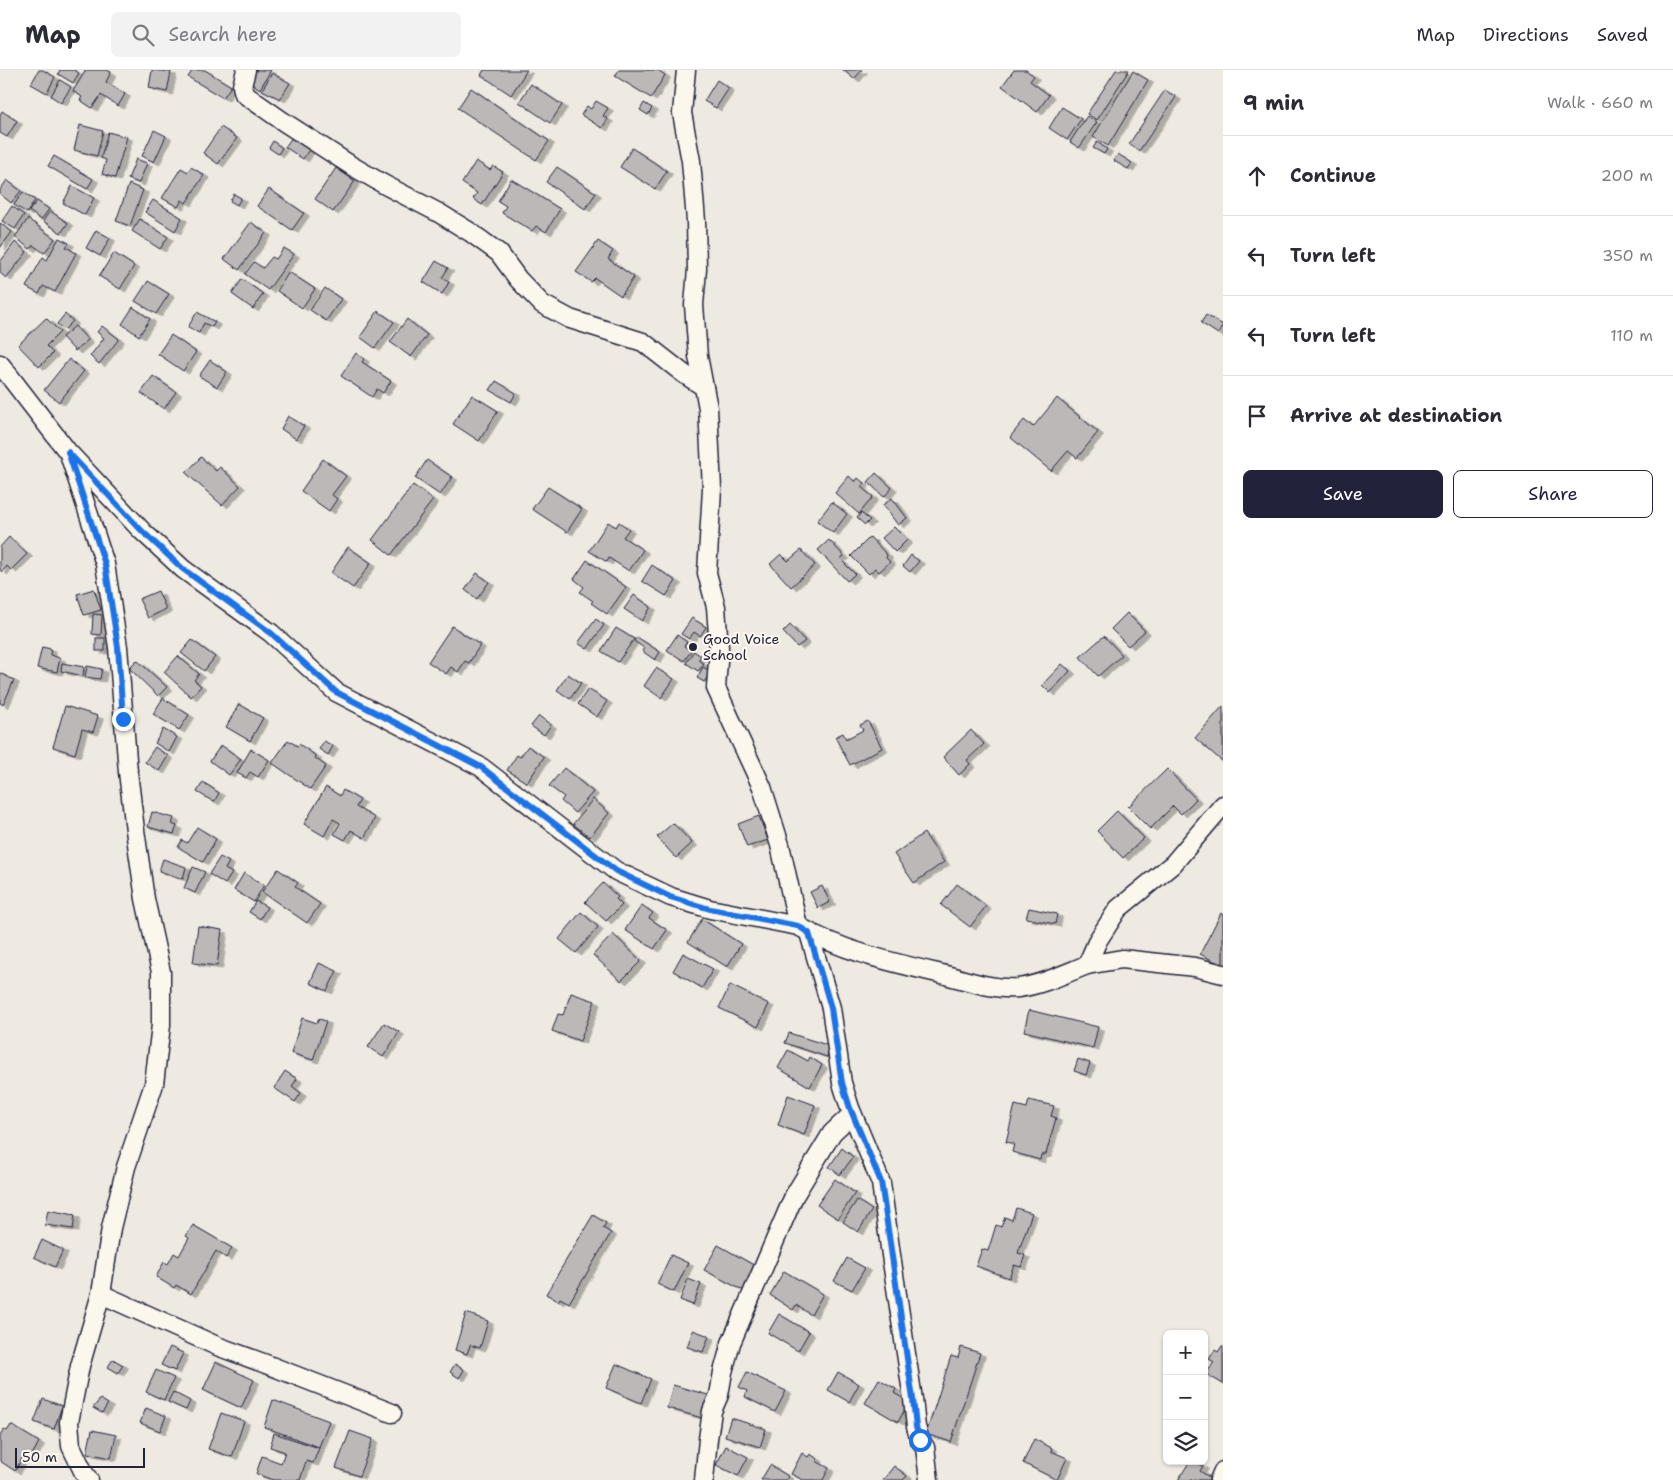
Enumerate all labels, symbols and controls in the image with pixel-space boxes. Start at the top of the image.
search box [111,12,461,57]
text: Map [25,19,81,51]
icon: search [129,21,157,49]
text: Search here [169,22,277,47]
text: Map [1417,23,1455,47]
text: Directions [1483,23,1569,47]
text: Saved [1597,23,1648,47]
text: 9 min [1243,89,1304,117]
text: Walk · 660 m [1547,92,1653,113]
icon: ahead [1243,162,1271,190]
text: Continue [1290,163,1376,188]
text: 200 m [1601,165,1653,186]
icon: left [1243,242,1271,270]
text: Turn left [1290,243,1376,268]
text: 350 m [1602,245,1653,266]
icon: left [1243,322,1271,350]
text: Turn left [1290,323,1376,348]
text: 110 m [1610,325,1653,346]
icon: arrive [1243,402,1271,430]
text: Arrive at destination [1290,403,1502,428]
button: Save [1243,470,1443,518]
button: Share [1453,470,1653,518]
place label: Good Voice School [703,630,780,664]
marker: Good Voice School [687,641,699,653]
route end [112,708,135,731]
map controls [1163,1330,1208,1465]
button: + [1163,1330,1208,1375]
button: − [1163,1375,1208,1420]
button: layers [1163,1420,1208,1465]
route start [909,1429,932,1452]
scale bar [15,1445,145,1468]
text: 50 m [22,1448,57,1466]

